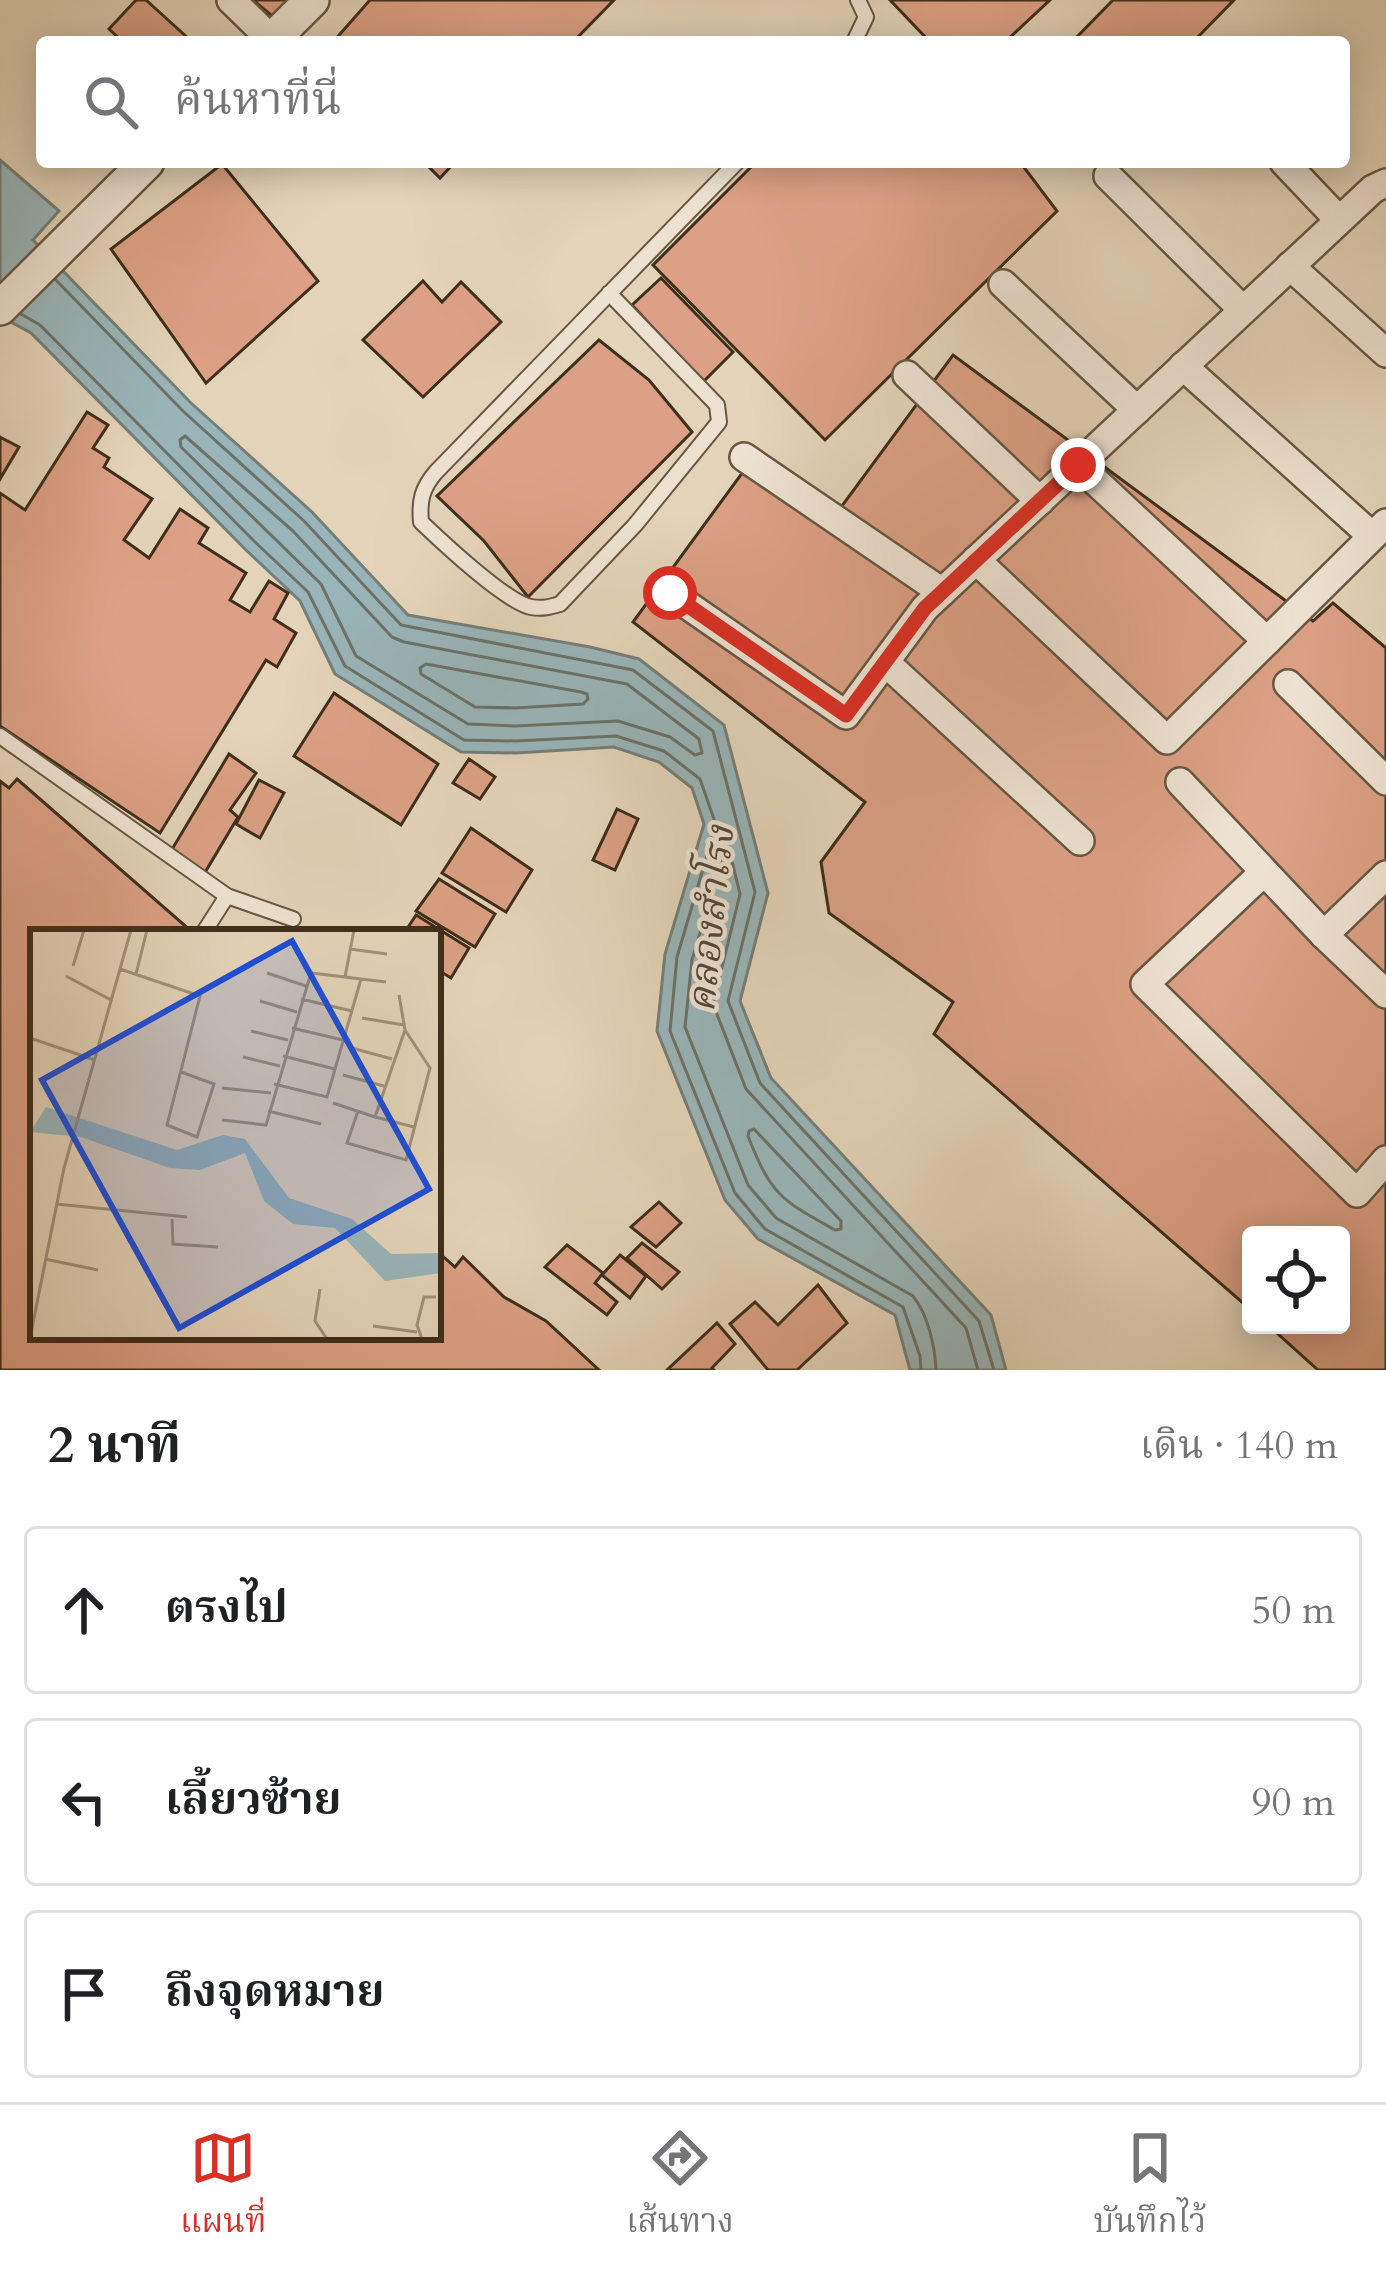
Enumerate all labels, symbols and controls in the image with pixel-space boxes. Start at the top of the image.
search box [36,36,1350,168]
icon: search [78,69,144,135]
text: ค้นหาที่นี่ [174,69,342,130]
route end [1051,438,1105,492]
route start [643,566,697,620]
water label: คลองสำโรง [674,822,747,1015]
inset map [30,929,441,1340]
map controls [1242,1226,1350,1334]
button: locate [1242,1226,1350,1334]
text: 2 นาที [48,1411,181,1481]
text: เดิน · 140 m [1140,1419,1338,1472]
icon: ahead [51,1577,117,1643]
text: ตรงไป [165,1577,288,1638]
text: 50 m [1252,1584,1335,1637]
icon: left [51,1769,117,1835]
text: เลี้ยวซ้าย [165,1769,341,1830]
text: 90 m [1252,1776,1335,1829]
icon: arrive [51,1961,117,2027]
text: ถึงจุดหมาย [165,1961,385,2022]
tab: แผนที่ [180,2125,266,2250]
tab: เส้นทาง [626,2125,734,2250]
tab: บันทึกไว้ [1094,2125,1206,2250]

